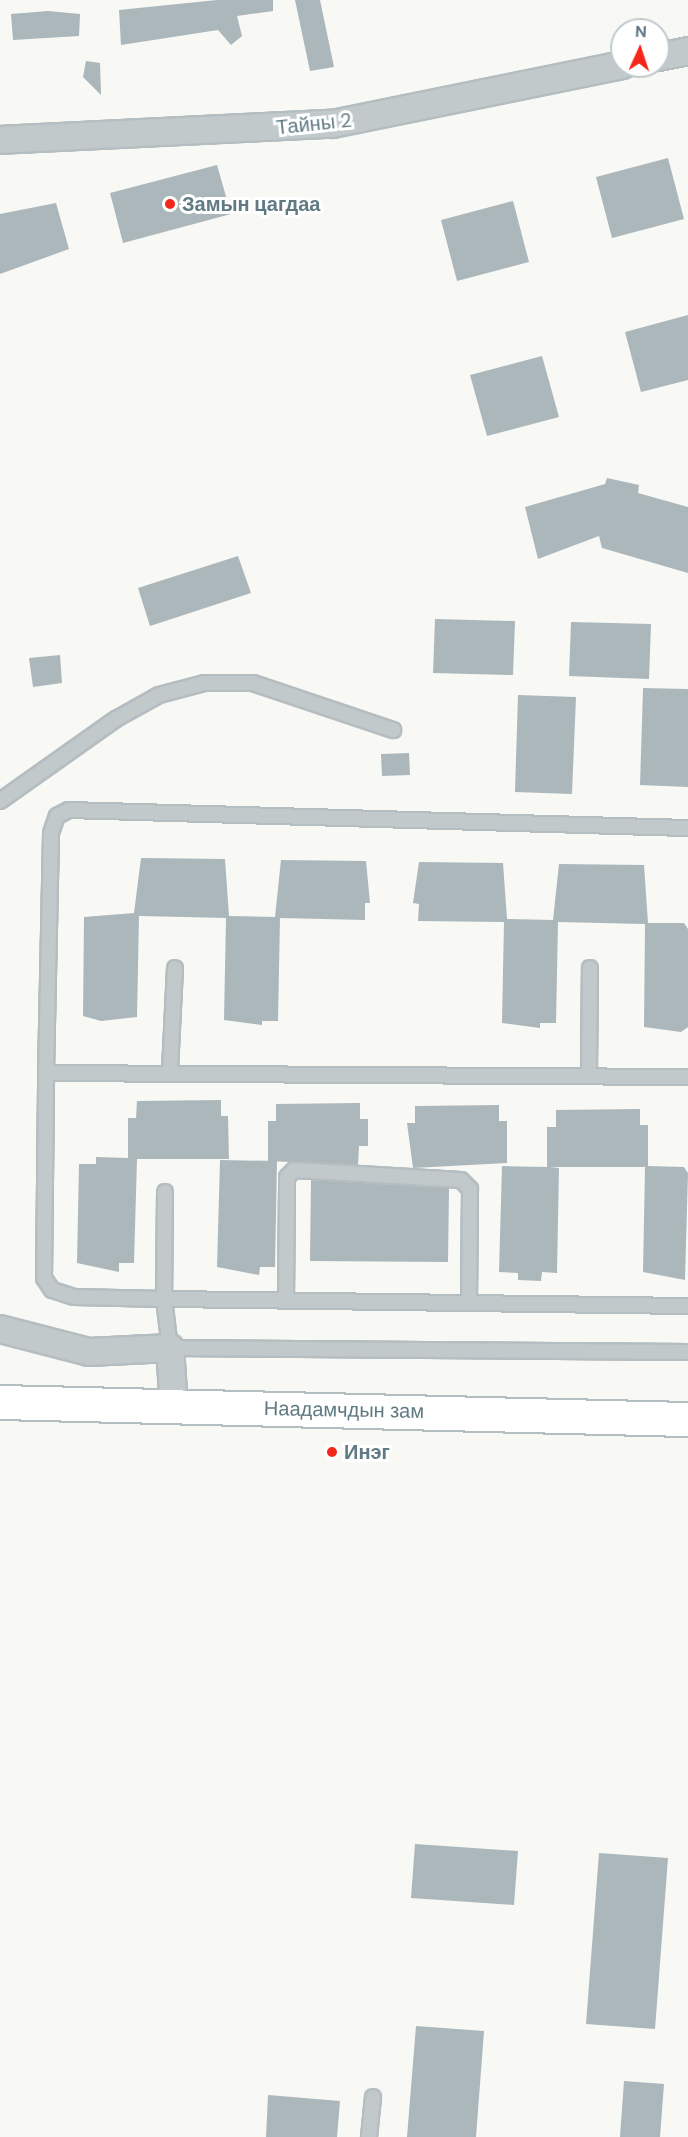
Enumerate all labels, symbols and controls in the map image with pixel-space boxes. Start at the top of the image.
north arrow [610,18,670,78]
text: N [634,21,647,42]
street label: Тайны 2 [275,108,353,140]
place label: Замын цагдаа [182,192,320,216]
marker: Замын цагдаа [163,197,177,211]
street label: Наадамчдын зам [264,1397,424,1423]
place label: Инэг [344,1440,390,1464]
marker: Инэг [325,1445,339,1459]

